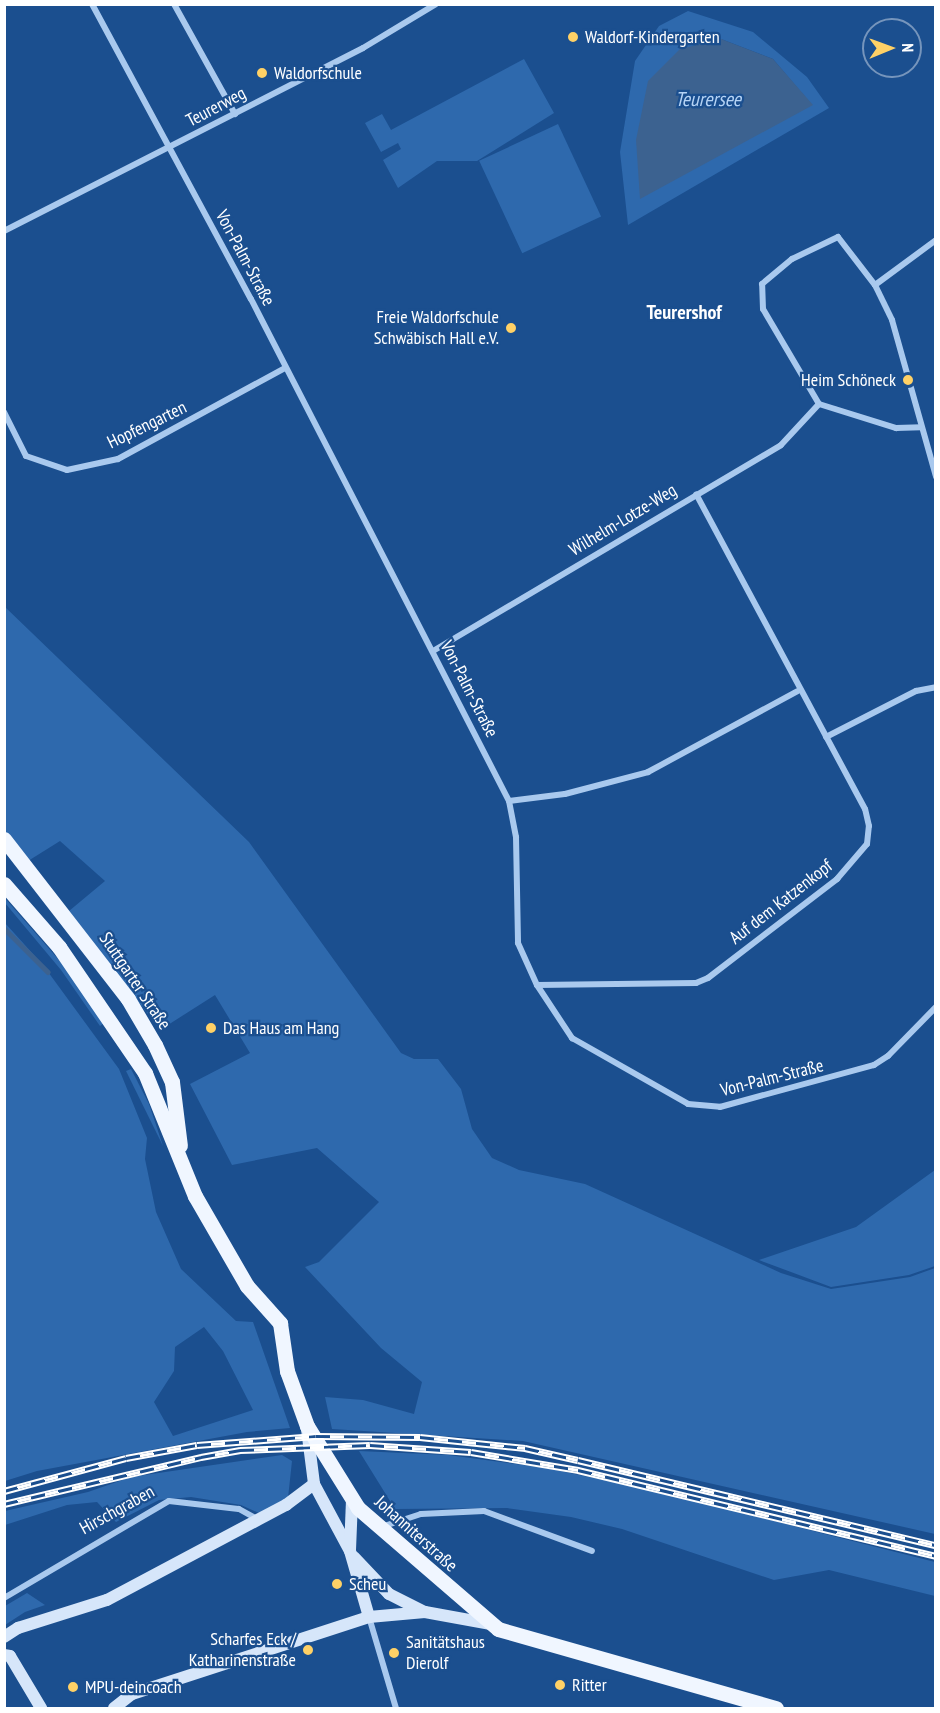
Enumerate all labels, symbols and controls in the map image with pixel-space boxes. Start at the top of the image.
north arrow [862,18,922,78]
place label: Waldorf-Kindergarten [585,26,720,48]
marker: Waldorf-Kindergarten [566,30,580,44]
text: N [898,43,918,52]
place label: Waldorfschule [274,62,362,84]
marker: Waldorfschule [255,66,269,80]
street label: Teurerweg [183,82,249,132]
water label: Teurersee [675,87,741,111]
street label: Von-Palm-Straße [211,206,279,310]
district label: Teurershof [646,300,722,324]
place label: Freie Waldorfschule Schwäbisch Hall e.V. [374,307,499,350]
marker: Freie Waldorfschule Schwäbisch Hall e.V. [504,321,518,335]
place label: Heim Schöneck [801,369,896,391]
marker: Heim Schöneck [901,373,915,387]
street label: Hopfengarten [104,397,190,453]
street label: Wilhelm-Lotze-Weg [565,479,681,561]
street label: Von-Palm-Straße [435,637,503,741]
street label: Auf dem Katzenkopf [725,855,837,949]
street label: Stuttgarter Straße [95,928,175,1034]
place label: Das Haus am Hang [223,1017,339,1039]
marker: Das Haus am Hang [204,1021,218,1035]
street label: Von-Palm-Straße [718,1055,826,1101]
street label: Hirschgraben [76,1481,158,1539]
street label: Johanniterstraße [370,1491,462,1577]
place label: Scheu [349,1573,386,1595]
marker: Scheu [330,1577,344,1591]
place label: Scharfes Eck / Katharinenstraße [189,1629,296,1672]
place label: Sanitätshaus Dierolf [406,1632,485,1674]
marker: Scharfes Eck / Katharinenstraße [301,1643,315,1657]
marker: Sanitätshaus Dierolf [387,1646,401,1660]
place label: Ritter [572,1674,607,1696]
place label: MPU-deincoach [85,1676,182,1698]
marker: Ritter [553,1678,567,1692]
marker: MPU-deincoach [66,1680,80,1694]

